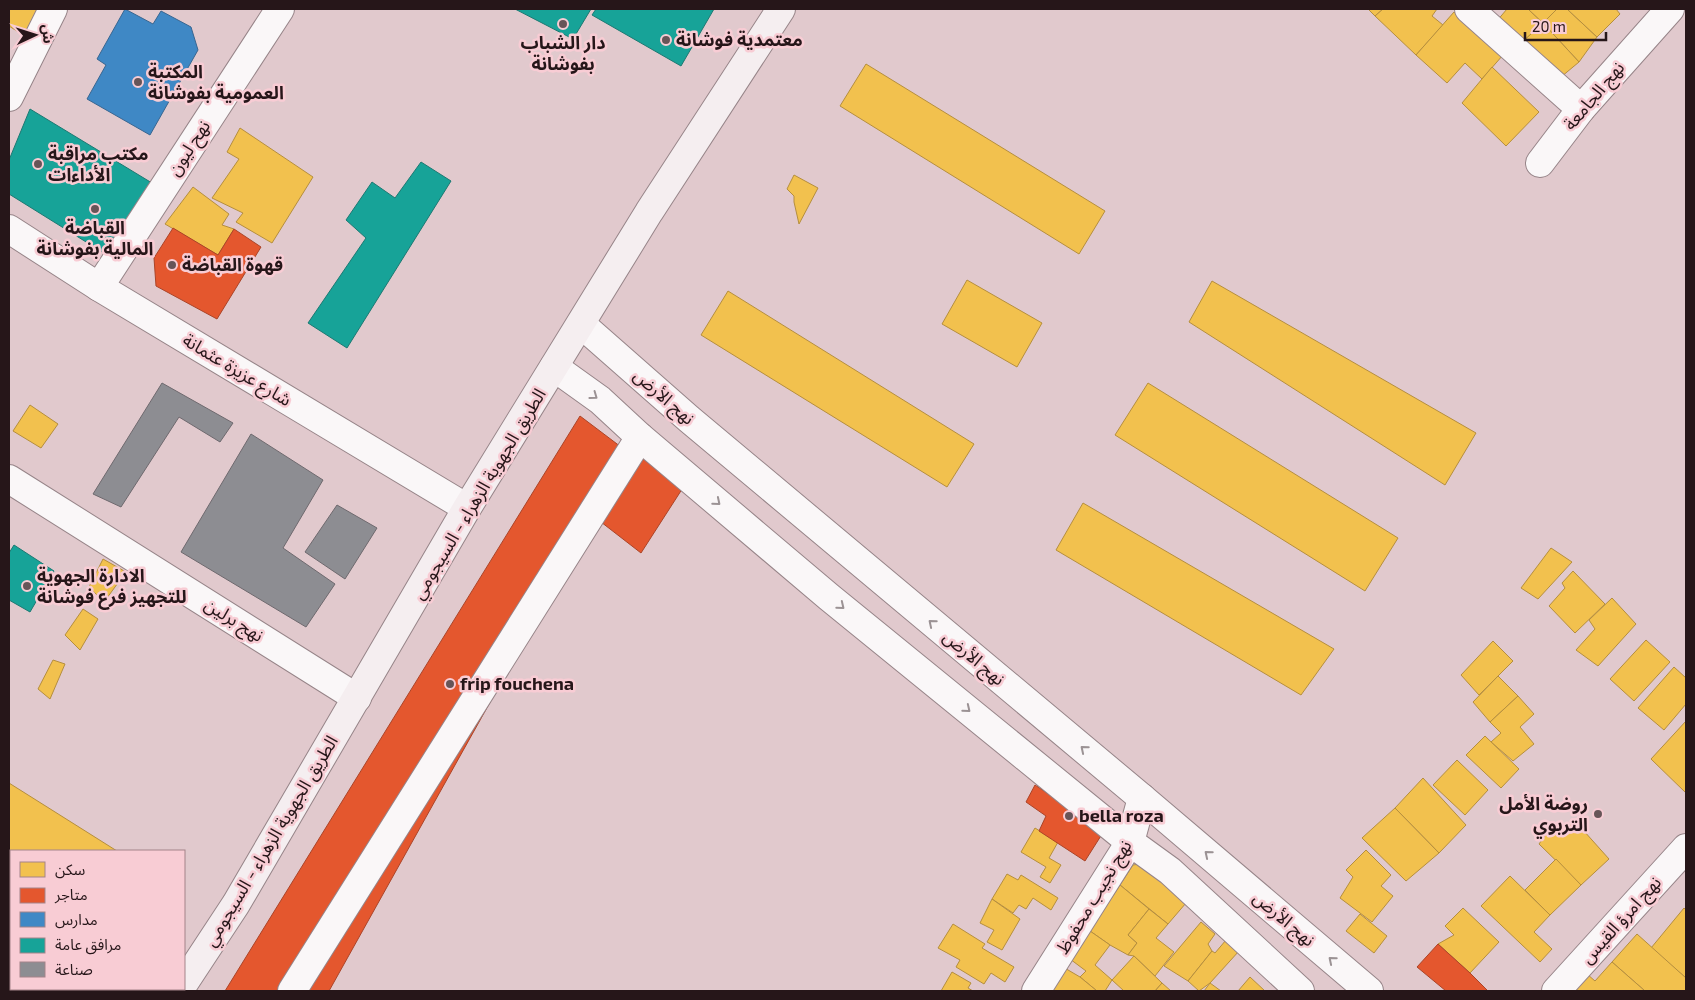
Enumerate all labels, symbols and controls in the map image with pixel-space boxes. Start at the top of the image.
north arrow [10,10,60,60]
scale bar [1525,10,1606,42]
text: 20 m [1532,17,1566,35]
marker: دار الشباب بفوشانة [557,18,569,30]
text: ش [39,24,58,44]
place label: معتمدية فوشانة [676,28,803,50]
place label: دار الشباب بفوشانة [520,31,606,74]
marker: معتمدية فوشانة [660,34,672,46]
street label: نهج الجامعة [1558,57,1631,136]
place label: المكتبة العمومية بفوشانة [148,60,284,103]
marker: المكتبة العمومية بفوشانة [132,76,144,88]
street label: نهح ليون [162,116,217,181]
place label: مكتب مراقبة الأداءات [48,142,148,185]
marker: مكتب مراقبة الأداءات [32,158,44,170]
marker: القباضة المالية بفوشانة [89,203,101,215]
place label: القباضة المالية بفوشانة [36,216,154,259]
place label: قهوة القباضة [182,253,283,275]
marker: قهوة القباضة [166,259,178,271]
street label: شارع عزيزة عثمانة [177,328,296,414]
street label: نهج الأرض [628,364,700,431]
street label: الطريق الجهوية الزهراء - السيجومي [406,384,553,605]
one-way arrow [588,390,598,399]
one-way arrow [711,496,720,504]
place label: الادارة الجهوية للتجهيز فرع فوشانة [37,564,187,610]
marker: الادارة الجهوية للتجهيز فرع فوشانة [21,580,33,592]
street label: نهج برلين [199,592,268,648]
one-way arrow [835,601,844,609]
one-way arrow [929,619,938,628]
street label: نهج الأرض [937,625,1010,692]
place label: frip fouchena [460,672,574,694]
marker: frip fouchena [444,678,456,690]
one-way arrow [962,703,971,712]
street label: الطريق الجهوية الزهراء - السيجومي [198,731,345,952]
one-way arrow [1080,746,1089,755]
place label: روضة الأمل التربوي [1499,792,1588,839]
place label: bella roza [1079,804,1164,826]
marker: روضة الأمل التربوي [1592,808,1604,820]
marker: bella roza [1063,810,1075,822]
street label: نهج نجيب محفوظ [1051,836,1138,959]
legend [10,850,185,990]
one-way arrow [1205,852,1214,860]
text: سكن [55,860,86,879]
street label: نهج امرؤ القيس [1575,871,1667,970]
text: متاجر [54,885,88,904]
street label: نهج الأرض [1247,886,1320,953]
text: مدارس [55,910,98,929]
text: مرافق عامة [55,935,121,955]
one-way arrow [1328,956,1337,965]
text: صناعة [55,960,93,978]

